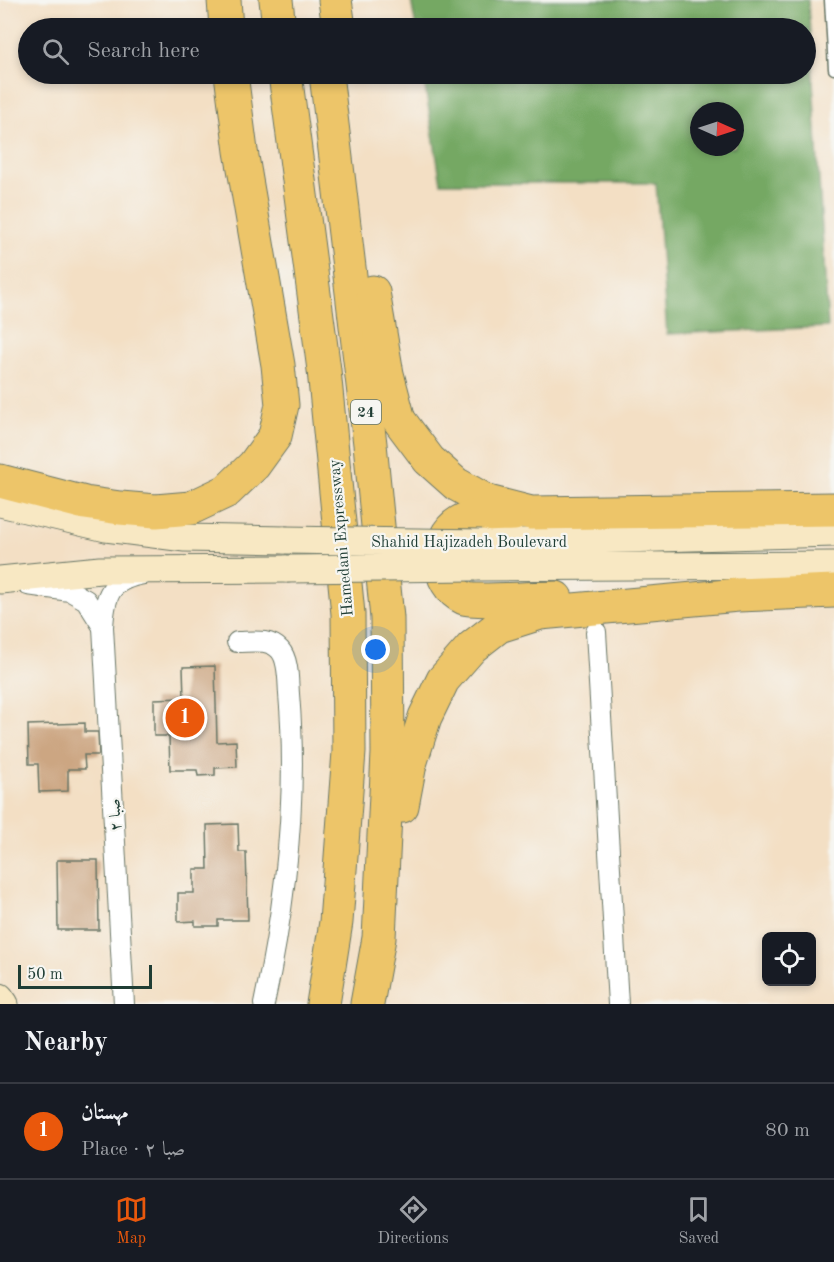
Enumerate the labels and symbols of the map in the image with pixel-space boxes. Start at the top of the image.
north arrow [690,102,744,156]
road number: 24 [351,400,381,424]
street label: Hamedani Expressway [327,458,357,617]
street label: Shahid Hajizadeh Boulevard [371,535,567,551]
your location [361,635,390,664]
pin: 1 [166,696,204,740]
street label: صبا ۲ [107,798,125,832]
scale bar [18,962,152,990]

